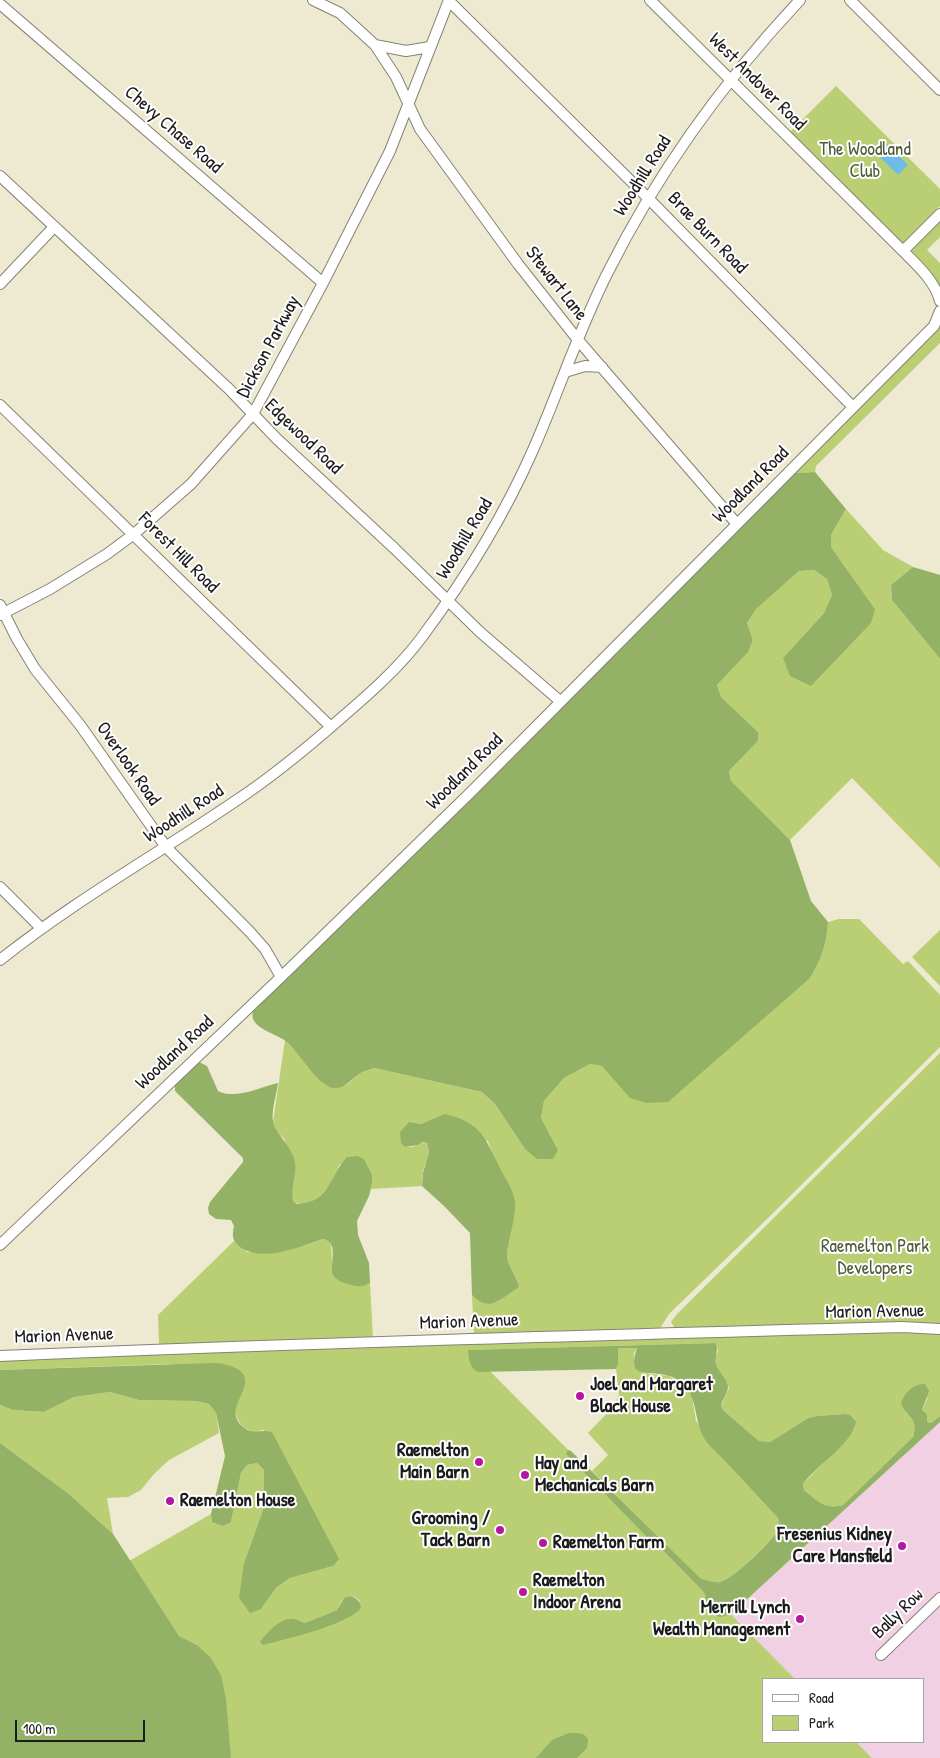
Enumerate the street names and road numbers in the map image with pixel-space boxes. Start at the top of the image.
street label: West Andover Road [704,29,810,135]
street label: Chevy Chase Road [119,81,227,179]
street label: Woodhill Road [609,132,677,220]
street label: Brae Burn Road [662,187,752,279]
street label: Stewart Lane [520,242,592,326]
street label: Dickson Parkway [233,292,305,402]
street label: Edgewood Road [260,394,346,480]
street label: Woodland Road [708,442,794,528]
street label: Woodhill Road [432,494,498,584]
street label: Forest Hill Road [133,508,223,598]
street label: Overlook Road [91,718,165,810]
street label: Woodland Road [422,729,508,815]
street label: Woodhill Road [140,780,228,848]
street label: Woodland Road [131,1011,219,1095]
street label: Marion Avenue [825,1300,925,1324]
street label: Marion Avenue [419,1309,519,1335]
street label: Marion Avenue [14,1323,114,1349]
street label: Bally Row [868,1584,928,1644]

